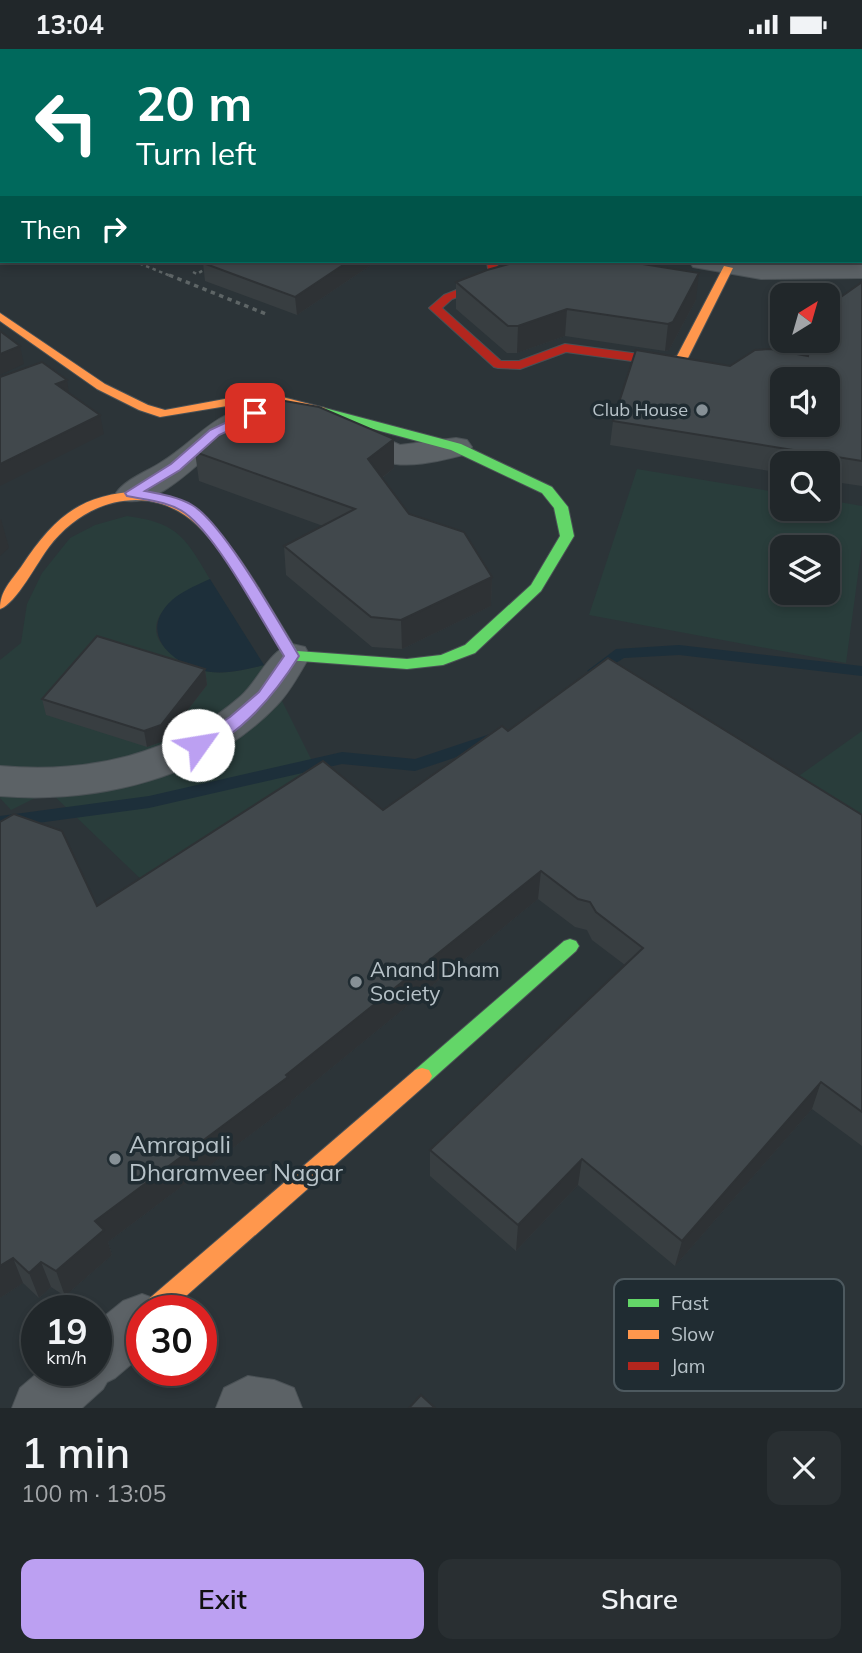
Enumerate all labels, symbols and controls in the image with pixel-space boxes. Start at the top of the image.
text: 13:04 [35,8,104,41]
text: 20 m [136,72,252,133]
icon: left [21,77,112,168]
text: Turn left [136,133,256,173]
icon: right [95,210,133,248]
text: Then [21,213,81,246]
north arrow [770,283,840,353]
map controls [770,283,840,605]
button: sound [770,367,840,437]
pin [225,383,285,443]
icon: arrive [236,394,274,432]
place label: Club House [592,398,688,421]
marker: Club House [694,402,710,418]
button: search [770,451,840,521]
button: layers [770,535,840,605]
position arrow [161,708,235,782]
place label: Anand Dham Society [370,956,500,1006]
marker: Anand Dham Society [348,974,364,990]
place label: Amrapali Dharamveer Nagar [129,1129,343,1187]
marker: Amrapali Dharamveer Nagar [107,1151,123,1167]
legend [614,1279,844,1391]
text: Fast [671,1291,709,1315]
speed limit sign: 30 [126,1295,217,1386]
text: 19 [45,1309,88,1353]
text: Slow [671,1322,715,1346]
text: km/h [46,1346,87,1369]
text: Jam [671,1354,705,1378]
text: 1 min [21,1426,130,1479]
button: close [767,1431,841,1505]
text: 100 m · 13:05 [21,1479,166,1508]
button: Exit [21,1559,424,1639]
button: Share [438,1559,841,1639]

